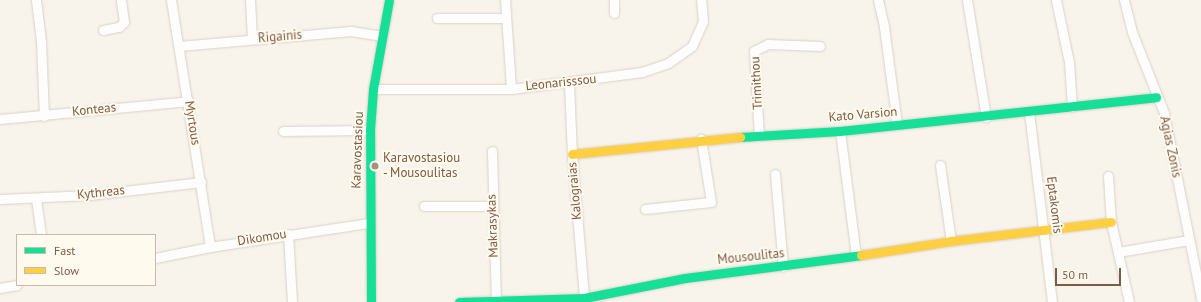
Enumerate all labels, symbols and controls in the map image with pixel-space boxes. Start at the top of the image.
street label: Rigainis [257,27,303,47]
street label: Trimithou [748,56,766,110]
street label: Leonarisssou [525,72,597,94]
street label: Konteas [71,100,117,120]
street label: Myrtous [181,100,203,146]
street label: Kato Varsion [828,104,898,126]
street label: Karavostasiou [349,111,367,189]
street label: Agias Zonis [1156,115,1184,179]
place label: Karavostasiou - Mousoulitas [383,151,460,182]
marker: Karavostasiou - Mousoulitas [370,161,380,171]
street label: Kalograias [565,161,585,221]
street label: Eptakomis [1043,176,1065,234]
street label: Kythreas [76,183,126,203]
street label: Makrasykas [484,194,502,258]
street label: Dikomou [236,226,288,250]
legend [16,234,156,286]
text: Fast [54,243,75,258]
street label: Mousoulitas [717,246,785,268]
scale bar [1057,260,1123,286]
text: Slow [54,263,79,278]
text: 50 m [1062,267,1088,282]

